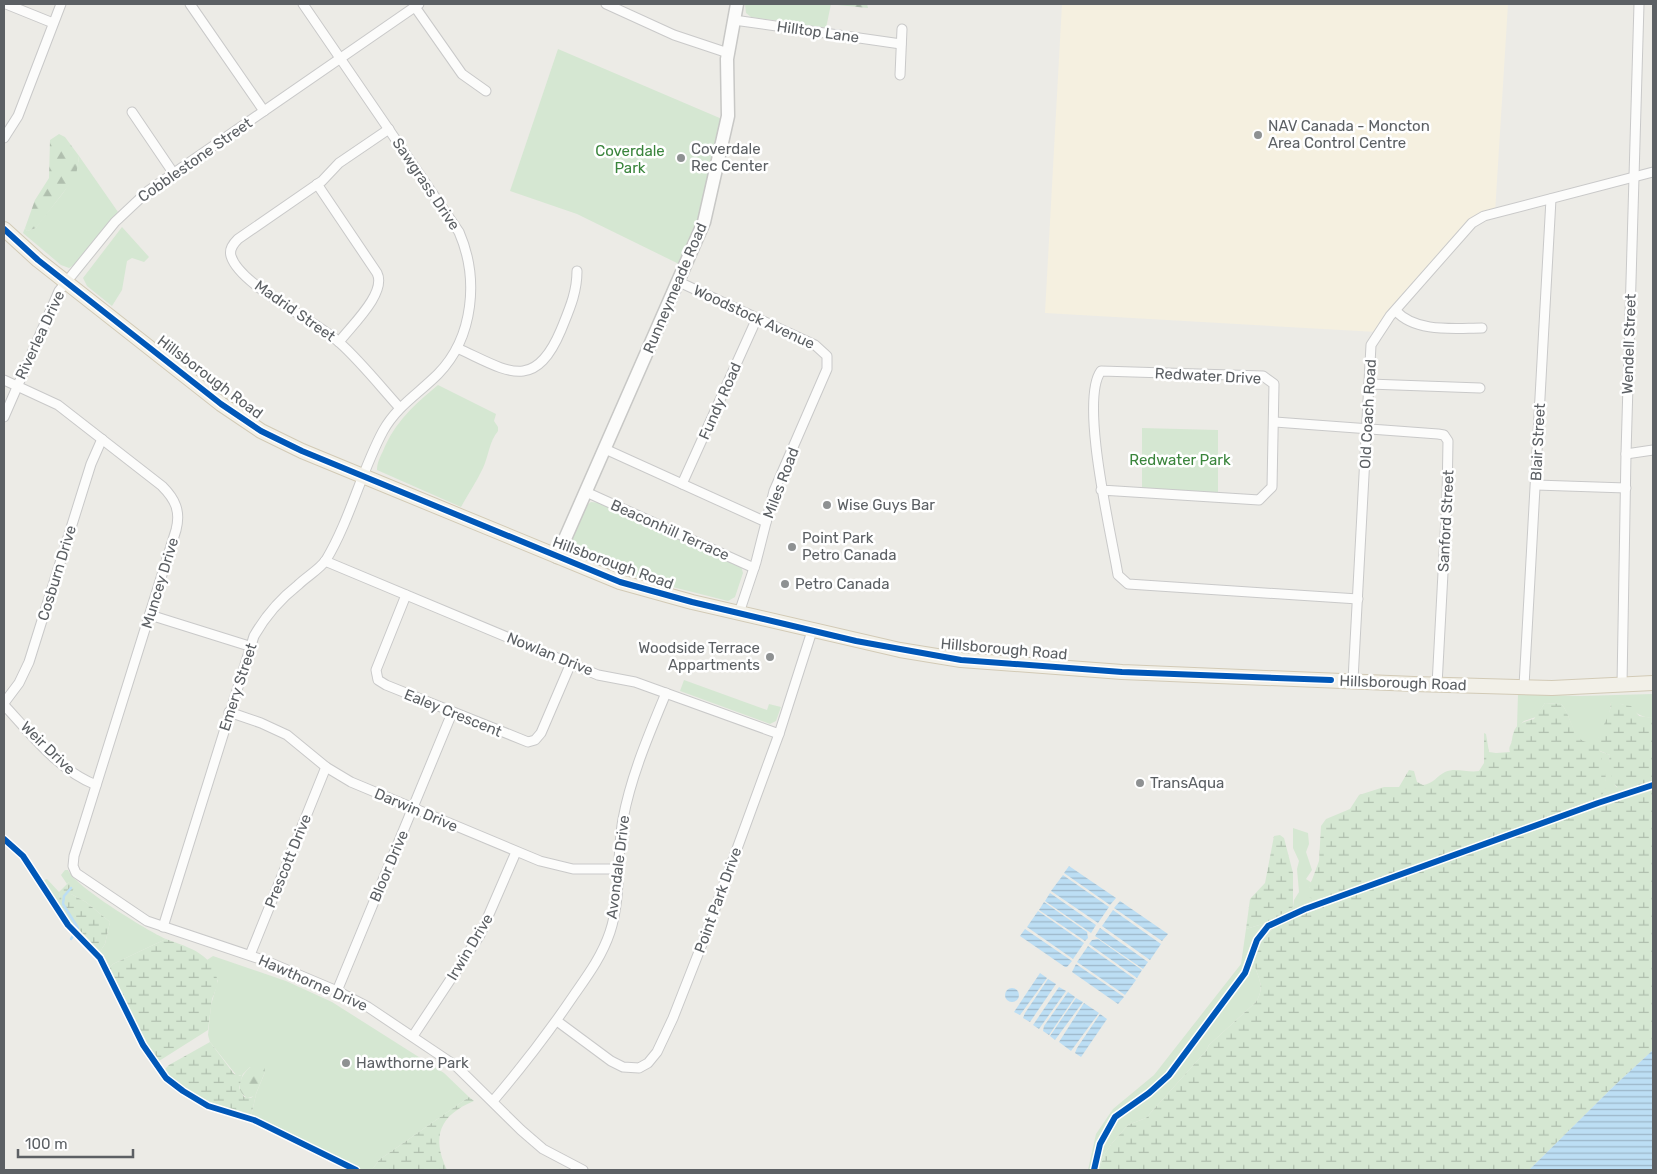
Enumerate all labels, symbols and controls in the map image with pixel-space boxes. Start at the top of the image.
street label: Hilltop Lane [776,17,860,47]
street label: Cobblestone Street [134,114,256,206]
place label: NAV Canada - Moncton Area Control Centre [1268,117,1430,152]
marker: NAV Canada - Moncton Area Control Centre [1252,129,1264,141]
street label: Sawgrass Drive [389,134,463,234]
place label: Coverdale Rec Center [691,140,769,175]
park label: Coverdale Park [595,142,665,177]
marker: Coverdale Rec Center [675,152,687,164]
street label: Runneymeade Road [639,220,711,356]
street label: Madrid Street [251,277,339,346]
street label: Woodstock Avenue [691,281,817,353]
street label: Riverlea Drive [12,288,68,382]
street label: Wendell Street [1618,293,1640,395]
street label: Hillsborough Road [154,331,266,423]
street label: Old Coach Road [1356,359,1380,469]
street label: Fundy Road [695,360,745,442]
street label: Redwater Drive [1154,364,1262,388]
street label: Blair Street [1527,402,1549,481]
street label: Miles Road [759,445,803,521]
park label: Redwater Park [1129,451,1231,469]
street label: Sanford Street [1434,469,1458,573]
street label: Beaconhill Terrace [608,496,732,564]
place label: Wise Guys Bar [837,496,935,514]
marker: Wise Guys Bar [821,499,833,511]
street label: Cosburn Drive [34,523,80,623]
place label: Point Park Petro Canada [802,529,896,564]
street label: Hillsborough Road [550,533,676,593]
street label: Muncey Drive [138,535,182,631]
marker: Point Park Petro Canada [786,541,798,553]
place label: Petro Canada [795,575,889,593]
marker: Petro Canada [779,578,791,590]
street label: Nowlan Drive [504,628,596,680]
street label: Hillsborough Road [940,634,1068,664]
place label: Woodside Terrace Appartments [638,639,760,674]
street label: Emery Street [215,641,261,733]
marker: Woodside Terrace Appartments [764,651,776,663]
street label: Hillsborough Road [1339,672,1467,694]
street label: Ealey Crescent [402,685,505,741]
street label: Weir Drive [17,718,79,778]
place label: TransAqua [1150,774,1224,792]
marker: TransAqua [1134,777,1146,789]
street label: Darwin Drive [372,784,460,836]
street label: Prescott Drive [261,811,315,911]
street label: Avondale Drive [603,814,633,920]
street label: Bloor Drive [366,827,412,905]
street label: Point Park Drive [691,845,745,955]
street label: Irwin Drive [443,911,497,983]
street label: Hawthorne Drive [256,951,370,1015]
place label: Hawthorne Park [356,1054,469,1072]
marker: Hawthorne Park [340,1057,352,1069]
scale bar [18,1126,132,1158]
text: 100 m [25,1135,67,1153]

